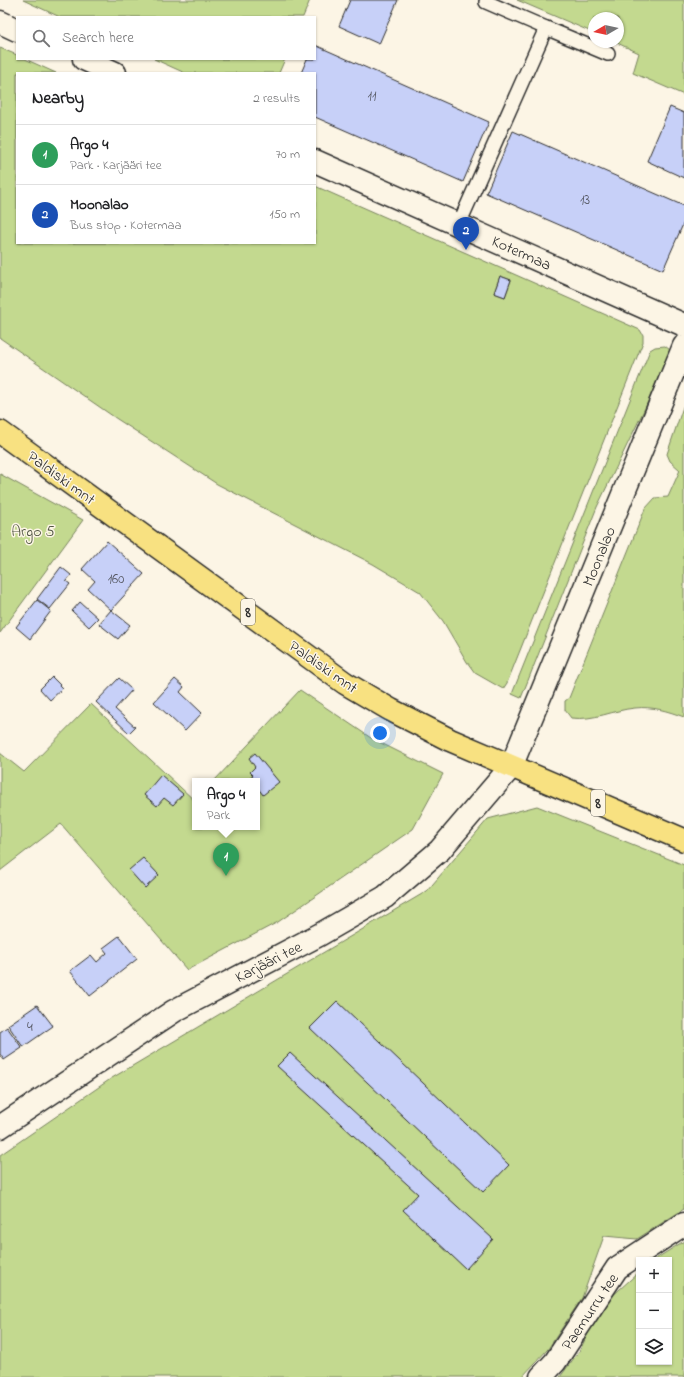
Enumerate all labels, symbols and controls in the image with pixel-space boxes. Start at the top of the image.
north arrow [588,12,624,48]
search box [16,16,316,60]
icon: search [30,27,52,49]
text: Search here [62,27,134,49]
text: Nearby [32,86,84,111]
house number: 11 [368,86,377,107]
text: 2 results [253,89,300,108]
text: Argo 4 [70,134,108,156]
text: 1 [43,145,47,164]
text: 70 m [276,145,300,164]
text: Park · Karjääri tee [70,156,162,175]
house number: 13 [580,190,590,211]
text: Moonalao [70,194,129,216]
text: 2 [42,205,48,224]
text: 150 m [269,205,300,224]
text: Bus stop · Kotermaa [70,216,182,235]
pin: 2 [453,217,479,250]
street label: Kotermaa [487,230,555,278]
street label: Paldiski mnt [22,446,100,512]
park label: Argo 5 [11,520,55,544]
street label: Moonalao [577,523,623,590]
house number: 160 [108,569,124,590]
road number: 8 [241,599,255,625]
street label: Paldiski mnt [284,635,363,701]
your location [370,723,390,743]
popup [192,778,260,830]
text: Argo 4 [207,784,245,806]
road number: 8 [591,790,605,816]
text: Park [207,806,230,825]
pin: 1 [213,843,239,876]
street label: Karjääri tee [231,935,307,990]
house number: 4 [27,1017,33,1038]
map controls [636,1257,672,1365]
button: + [636,1257,672,1293]
street label: Paemurru tee [556,1268,626,1355]
button: − [636,1293,672,1329]
button: layers [636,1329,672,1365]

